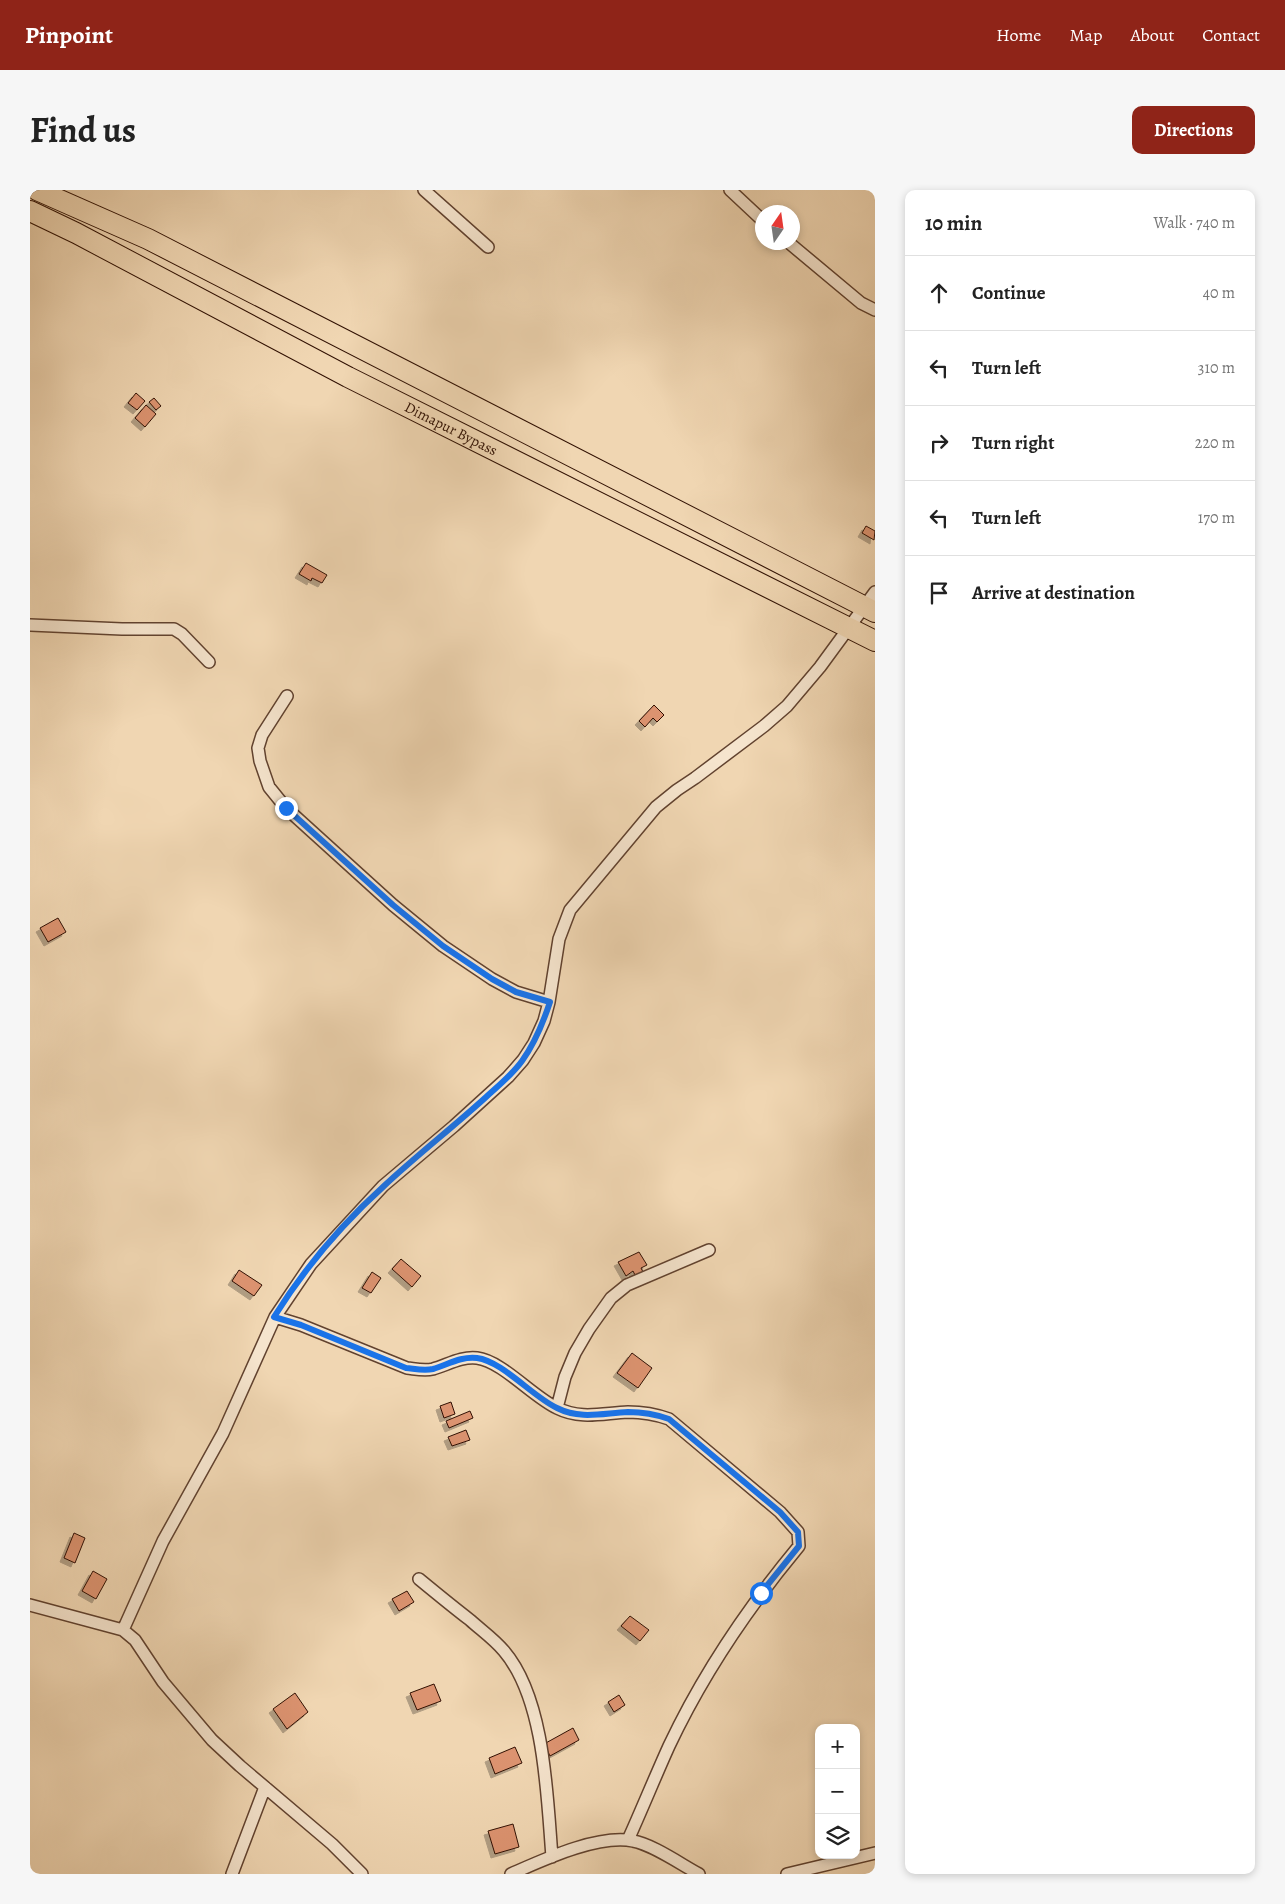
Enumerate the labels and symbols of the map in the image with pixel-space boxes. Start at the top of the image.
north arrow [755,205,800,250]
street label: Dimapur Bypass [401,397,501,460]
route end [275,797,298,820]
route start [750,1582,773,1605]

